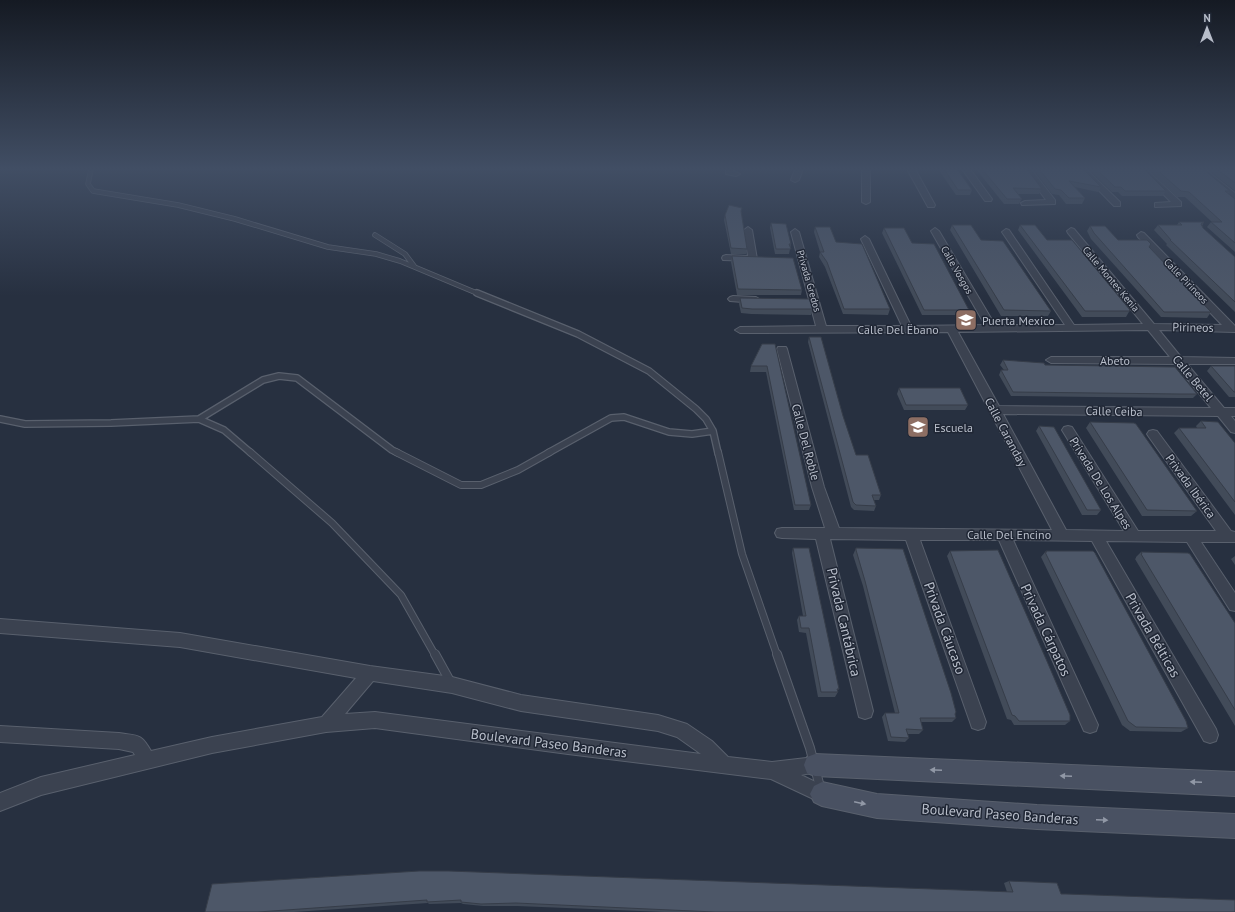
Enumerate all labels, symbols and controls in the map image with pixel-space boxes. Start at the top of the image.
north arrow [1187,8,1227,48]
text: N [1203,11,1211,25]
street label: Calle Montes Kenia [1080,243,1142,315]
street label: Calle Vosgos [938,244,976,296]
street label: Privada Gredos [794,249,824,313]
street label: Calle Pirineos [1161,255,1211,307]
school or university icon: Puerta Mexico [953,307,979,333]
place label: Puerta Mexico [982,313,1055,328]
street label: Pirineos [1172,319,1214,335]
street label: Calle Del Ëbano [857,322,939,337]
street label: Calle Betel [1169,352,1217,404]
street label: Abeto [1100,353,1130,368]
street label: Calle Caranday [982,395,1031,469]
street label: Calle Del Roble [789,402,823,482]
street label: Calle Ceiba [1085,403,1143,419]
school or university icon: Escuela [905,414,931,440]
place label: Escuela [934,420,973,435]
street label: Privada De Los Alpes [1067,434,1135,532]
street label: Privada Ibérica [1163,451,1219,521]
street label: Calle Del Encino [967,527,1051,542]
street label: Privada Cantábrica [823,566,865,678]
street label: Privada Cáucaso [920,579,970,677]
street label: Privada Cárpatos [1017,581,1075,679]
street label: Privada Bélticas [1122,589,1185,681]
street label: Boulevard Paseo Banderas [470,724,628,762]
one-way arrow [930,766,942,773]
one-way arrow [1060,772,1072,779]
one-way arrow [1189,779,1202,785]
one-way arrow [854,800,867,806]
street label: Boulevard Paseo Banderas [921,800,1079,828]
one-way arrow [1096,817,1109,823]

